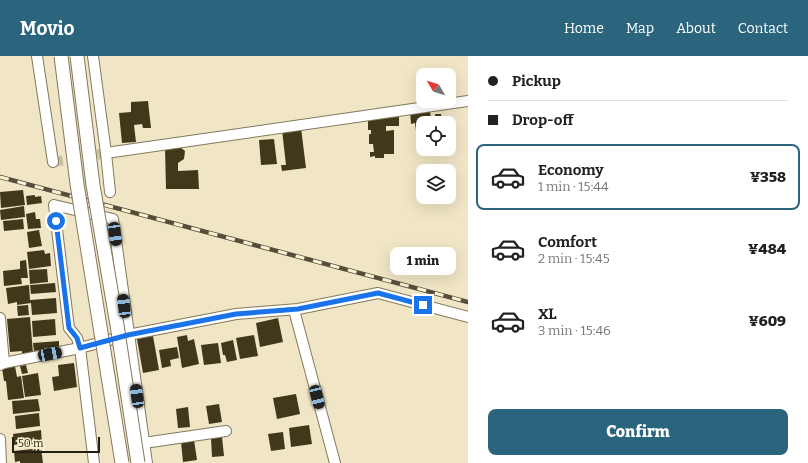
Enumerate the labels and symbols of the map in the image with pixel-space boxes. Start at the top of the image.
north arrow [416,68,456,108]
route start [47,212,65,230]
car [107,221,123,247]
callout: 1 min [390,247,456,275]
car [117,293,131,319]
route end [414,296,432,314]
car [37,346,63,362]
car [129,383,145,409]
car [308,384,326,410]
scale bar [12,435,100,454]

